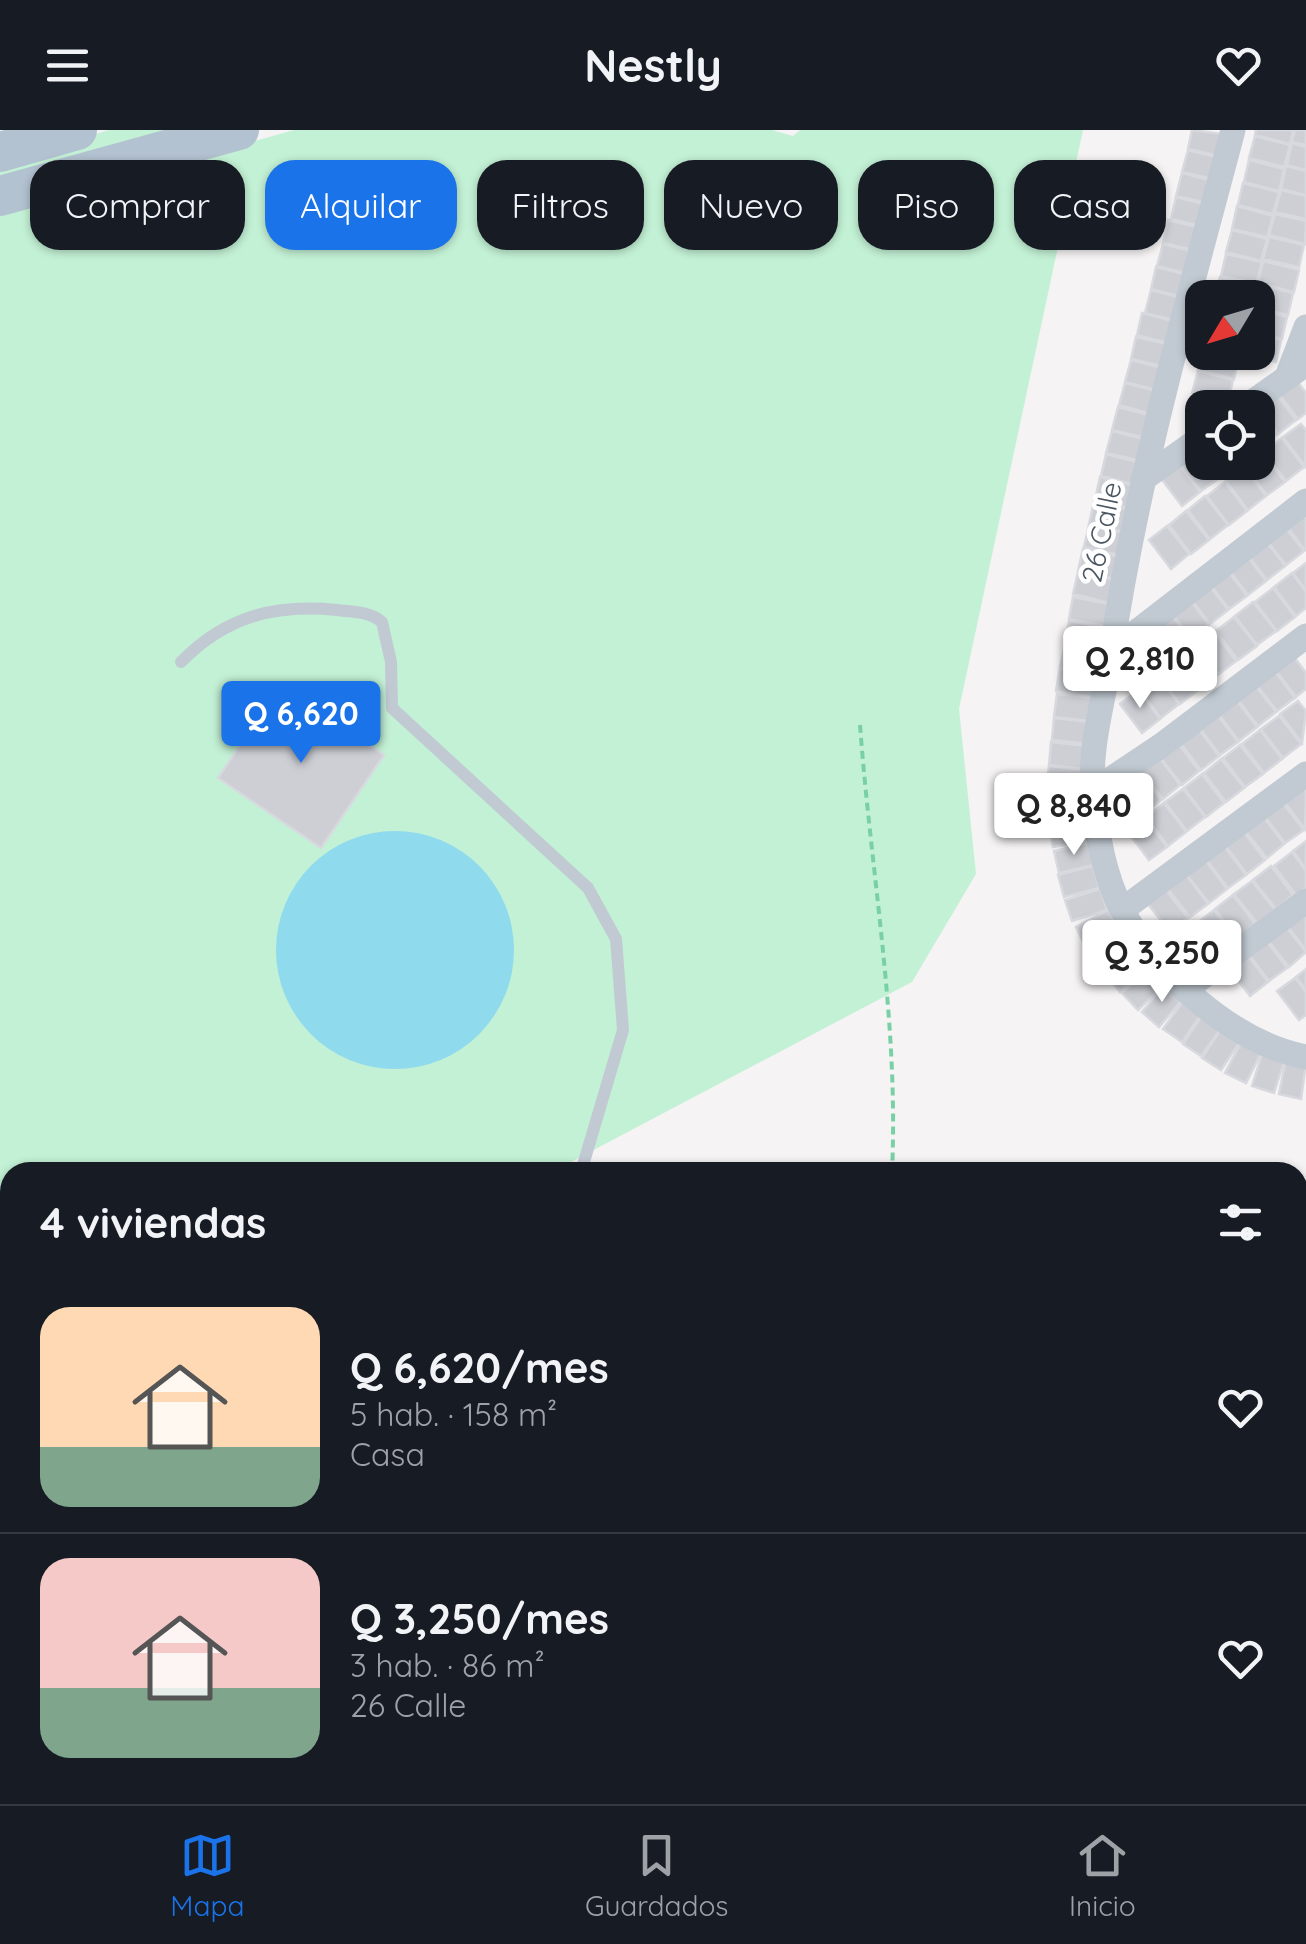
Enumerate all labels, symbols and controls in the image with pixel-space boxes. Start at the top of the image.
text: Nestly [584,37,722,93]
icon: menu [40,38,95,93]
icon: heart [1211,38,1266,93]
chip: Comprar [30,160,245,250]
chip: Alquilar [265,160,457,250]
chip: Filtros [477,160,644,250]
chip: Nuevo [664,160,838,250]
chip: Piso [858,160,994,250]
chip: Casa [1014,160,1166,250]
north arrow [1185,280,1275,370]
map controls [1185,280,1275,480]
button: locate [1185,390,1275,480]
street label: 26 Calle [1073,479,1129,585]
pin: Q 2,810 [1048,626,1232,711]
text: Q 2,810 [1085,638,1195,678]
pin: Q 6,620 [209,681,393,766]
text: Q 6,620 [243,693,359,733]
pin: Q 8,840 [982,773,1166,858]
text: Q 8,840 [1016,785,1132,825]
pin: Q 3,250 [1070,920,1254,1005]
text: Q 3,250 [1104,932,1220,972]
icon: filters [1213,1195,1268,1250]
text: 4 viviendas [40,1196,266,1249]
text: Q 6,620/mes [350,1341,609,1394]
icon: home [120,1347,240,1467]
icon: heart [1213,1380,1268,1435]
text: 5 hab. · 158 m² [350,1394,557,1434]
text: Casa [350,1434,425,1474]
text: Q 3,250/mes [350,1592,609,1645]
icon: home [120,1598,240,1718]
icon: heart [1213,1631,1268,1686]
text: 3 hab. · 86 m² [350,1645,545,1685]
text: 26 Calle [350,1685,466,1725]
tab: Mapa [170,1828,244,1923]
tab: Guardados [585,1828,728,1923]
tab: Inicio [1069,1828,1136,1923]

